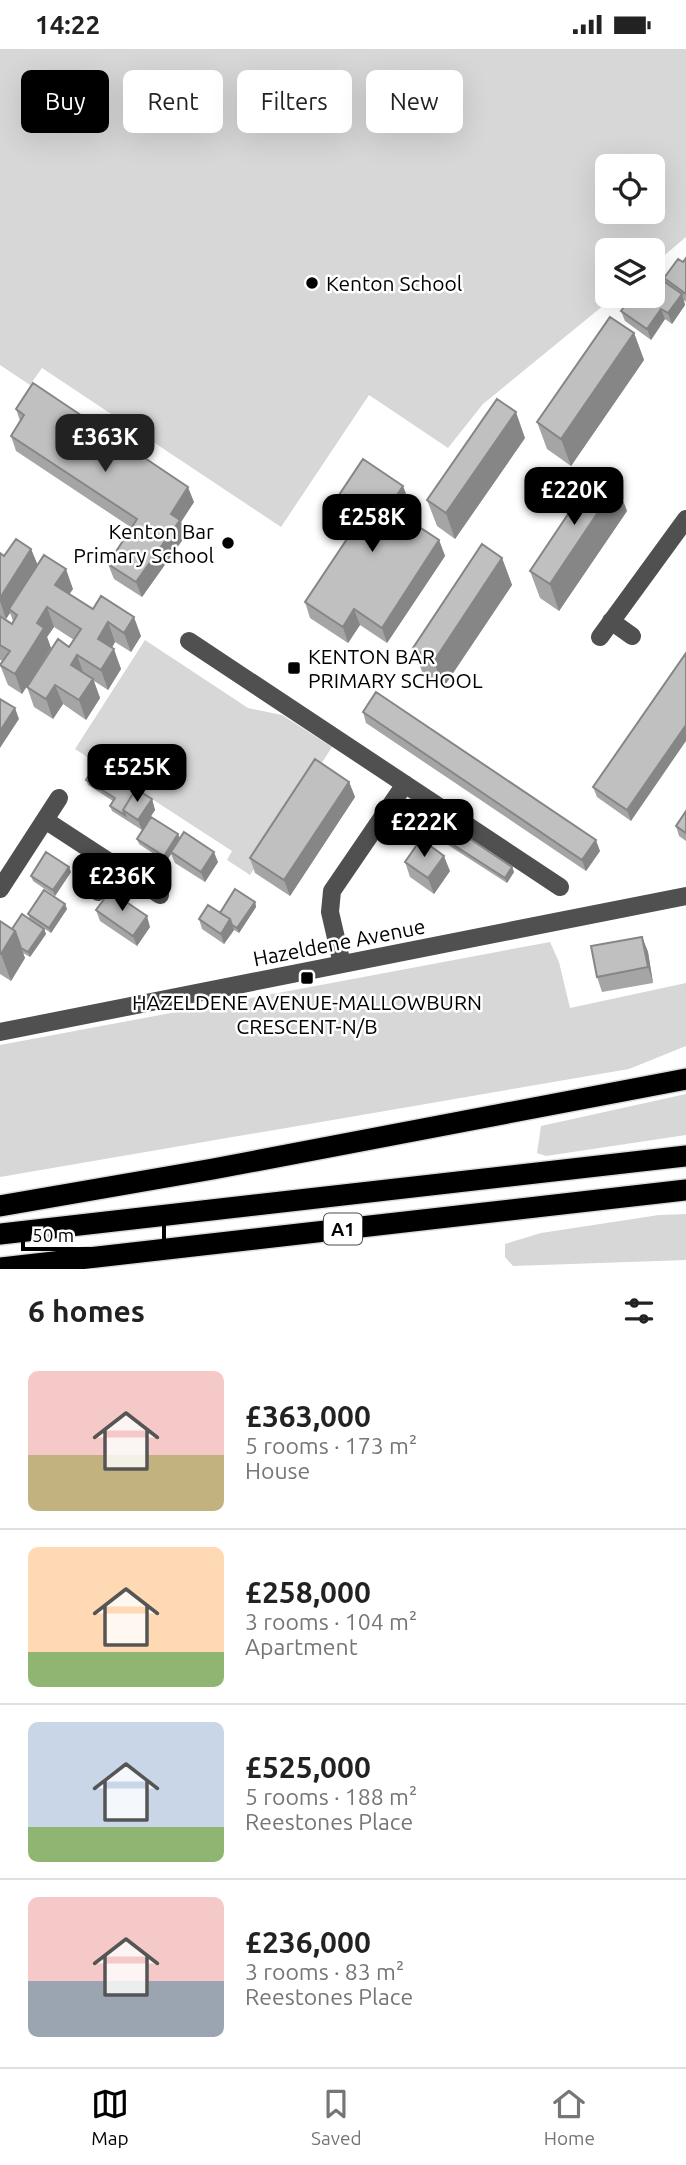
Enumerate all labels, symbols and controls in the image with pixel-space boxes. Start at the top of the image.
text: 14:22 [35,10,100,39]
chip: Buy [21,70,109,133]
chip: Rent [123,70,223,133]
chip: Filters [237,70,352,133]
chip: New [366,70,463,133]
map controls [595,154,665,308]
button: locate [595,154,665,224]
button: layers [595,238,665,308]
place label: Kenton School [326,271,462,295]
marker: Kenton School [304,275,320,291]
pin: £363K [56,415,154,474]
text: £363K [71,424,139,449]
pin: £220K [525,468,623,527]
text: £220K [540,477,608,502]
pin: £258K [323,495,421,554]
text: £258K [338,504,406,529]
place label: Kenton Bar Primary School [73,519,214,567]
marker: Kenton Bar Primary School [220,535,236,551]
place label: KENTON BAR PRIMARY SCHOOL [308,644,483,692]
marker: KENTON BAR PRIMARY SCHOOL [286,660,302,676]
pin: £525K [88,745,186,804]
text: £525K [103,754,171,779]
pin: £222K [375,799,473,859]
text: £222K [390,809,458,834]
pin: £236K [73,853,171,913]
text: £236K [88,863,156,888]
street label: Hazeldene Avenue [251,914,427,970]
marker: HAZELDENE AVENUE-MALLOWBURN CRESCENT-N/B [299,970,315,986]
place label: HAZELDENE AVENUE-MALLOWBURN CRESCENT-N/B [132,990,482,1038]
road number: A1 [324,1213,362,1245]
scale bar [21,1220,166,1252]
text: 50 m [32,1224,74,1246]
icon: filters [620,1292,658,1330]
text: 6 homes [28,1294,145,1328]
icon: home [84,1399,168,1483]
text: £363,000 [245,1399,371,1433]
text: 5 rooms · 173 m² [245,1433,417,1458]
text: House [245,1458,310,1483]
icon: home [84,1575,168,1659]
text: £258,000 [245,1575,371,1609]
text: 3 rooms · 104 m² [245,1609,417,1634]
text: Apartment [245,1634,358,1659]
icon: home [84,1750,168,1834]
text: £525,000 [245,1750,371,1784]
text: 5 rooms · 188 m² [245,1784,417,1809]
text: Reestones Place [245,1809,413,1834]
icon: home [84,1925,168,2009]
text: £236,000 [245,1925,371,1959]
text: 3 rooms · 83 m² [245,1959,404,1984]
text: Reestones Place [245,1984,413,2009]
tab: Map [91,2085,129,2149]
tab: Saved [311,2085,362,2149]
tab: Home [544,2085,595,2149]

